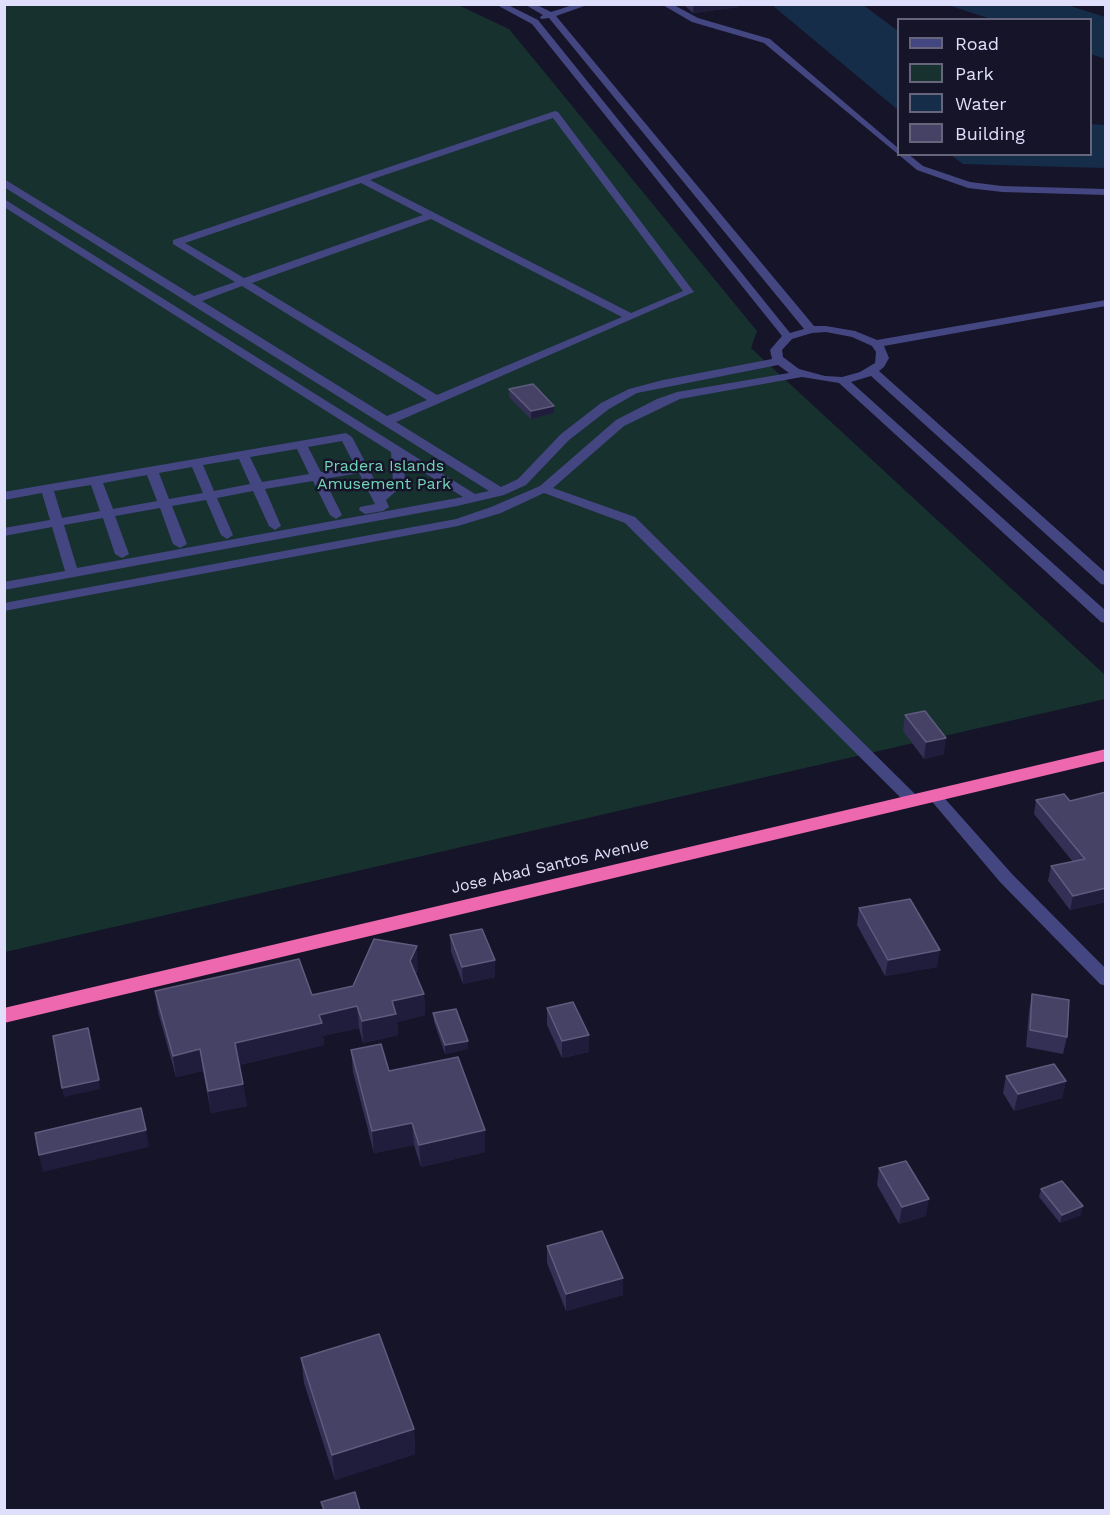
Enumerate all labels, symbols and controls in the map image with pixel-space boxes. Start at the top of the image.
legend [897,18,1092,156]
text: Road [955,33,999,54]
text: Park [955,63,994,84]
text: Water [955,93,1007,114]
text: Building [955,123,1025,144]
park label: Pradera Islands Amusement Park [317,456,451,494]
street label: Jose Abad Santos Avenue [449,834,651,898]

